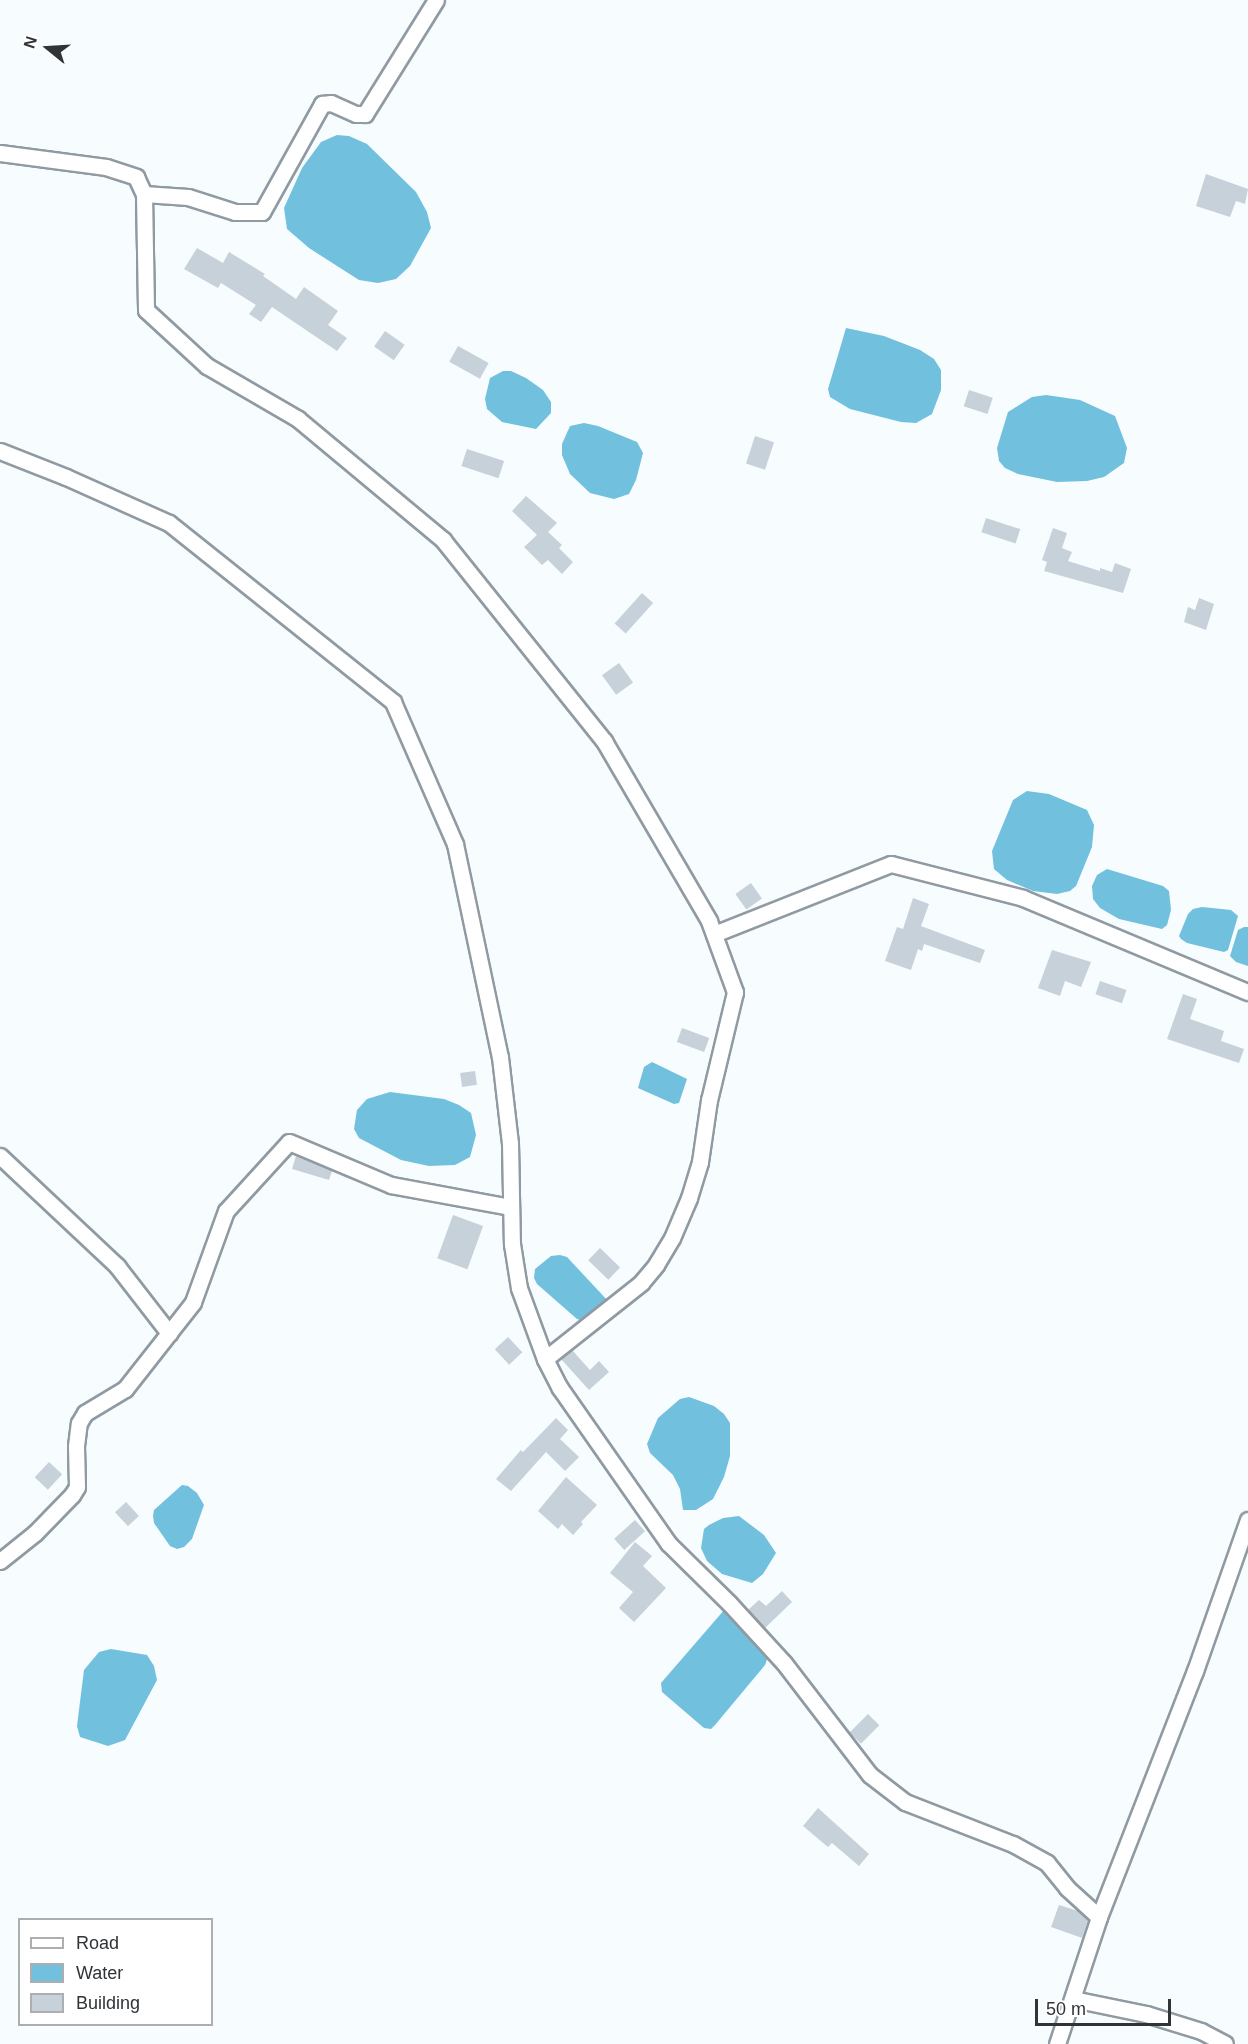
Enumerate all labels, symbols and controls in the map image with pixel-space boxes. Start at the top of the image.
north arrow [18,18,78,78]
text: N [21,34,40,50]
legend [18,1918,213,2026]
text: Road [76,1933,119,1953]
text: Water [76,1963,123,1983]
scale bar [1038,1987,1174,2025]
text: Building [76,1993,140,2013]
text: 50 m [1046,1999,1086,2019]

